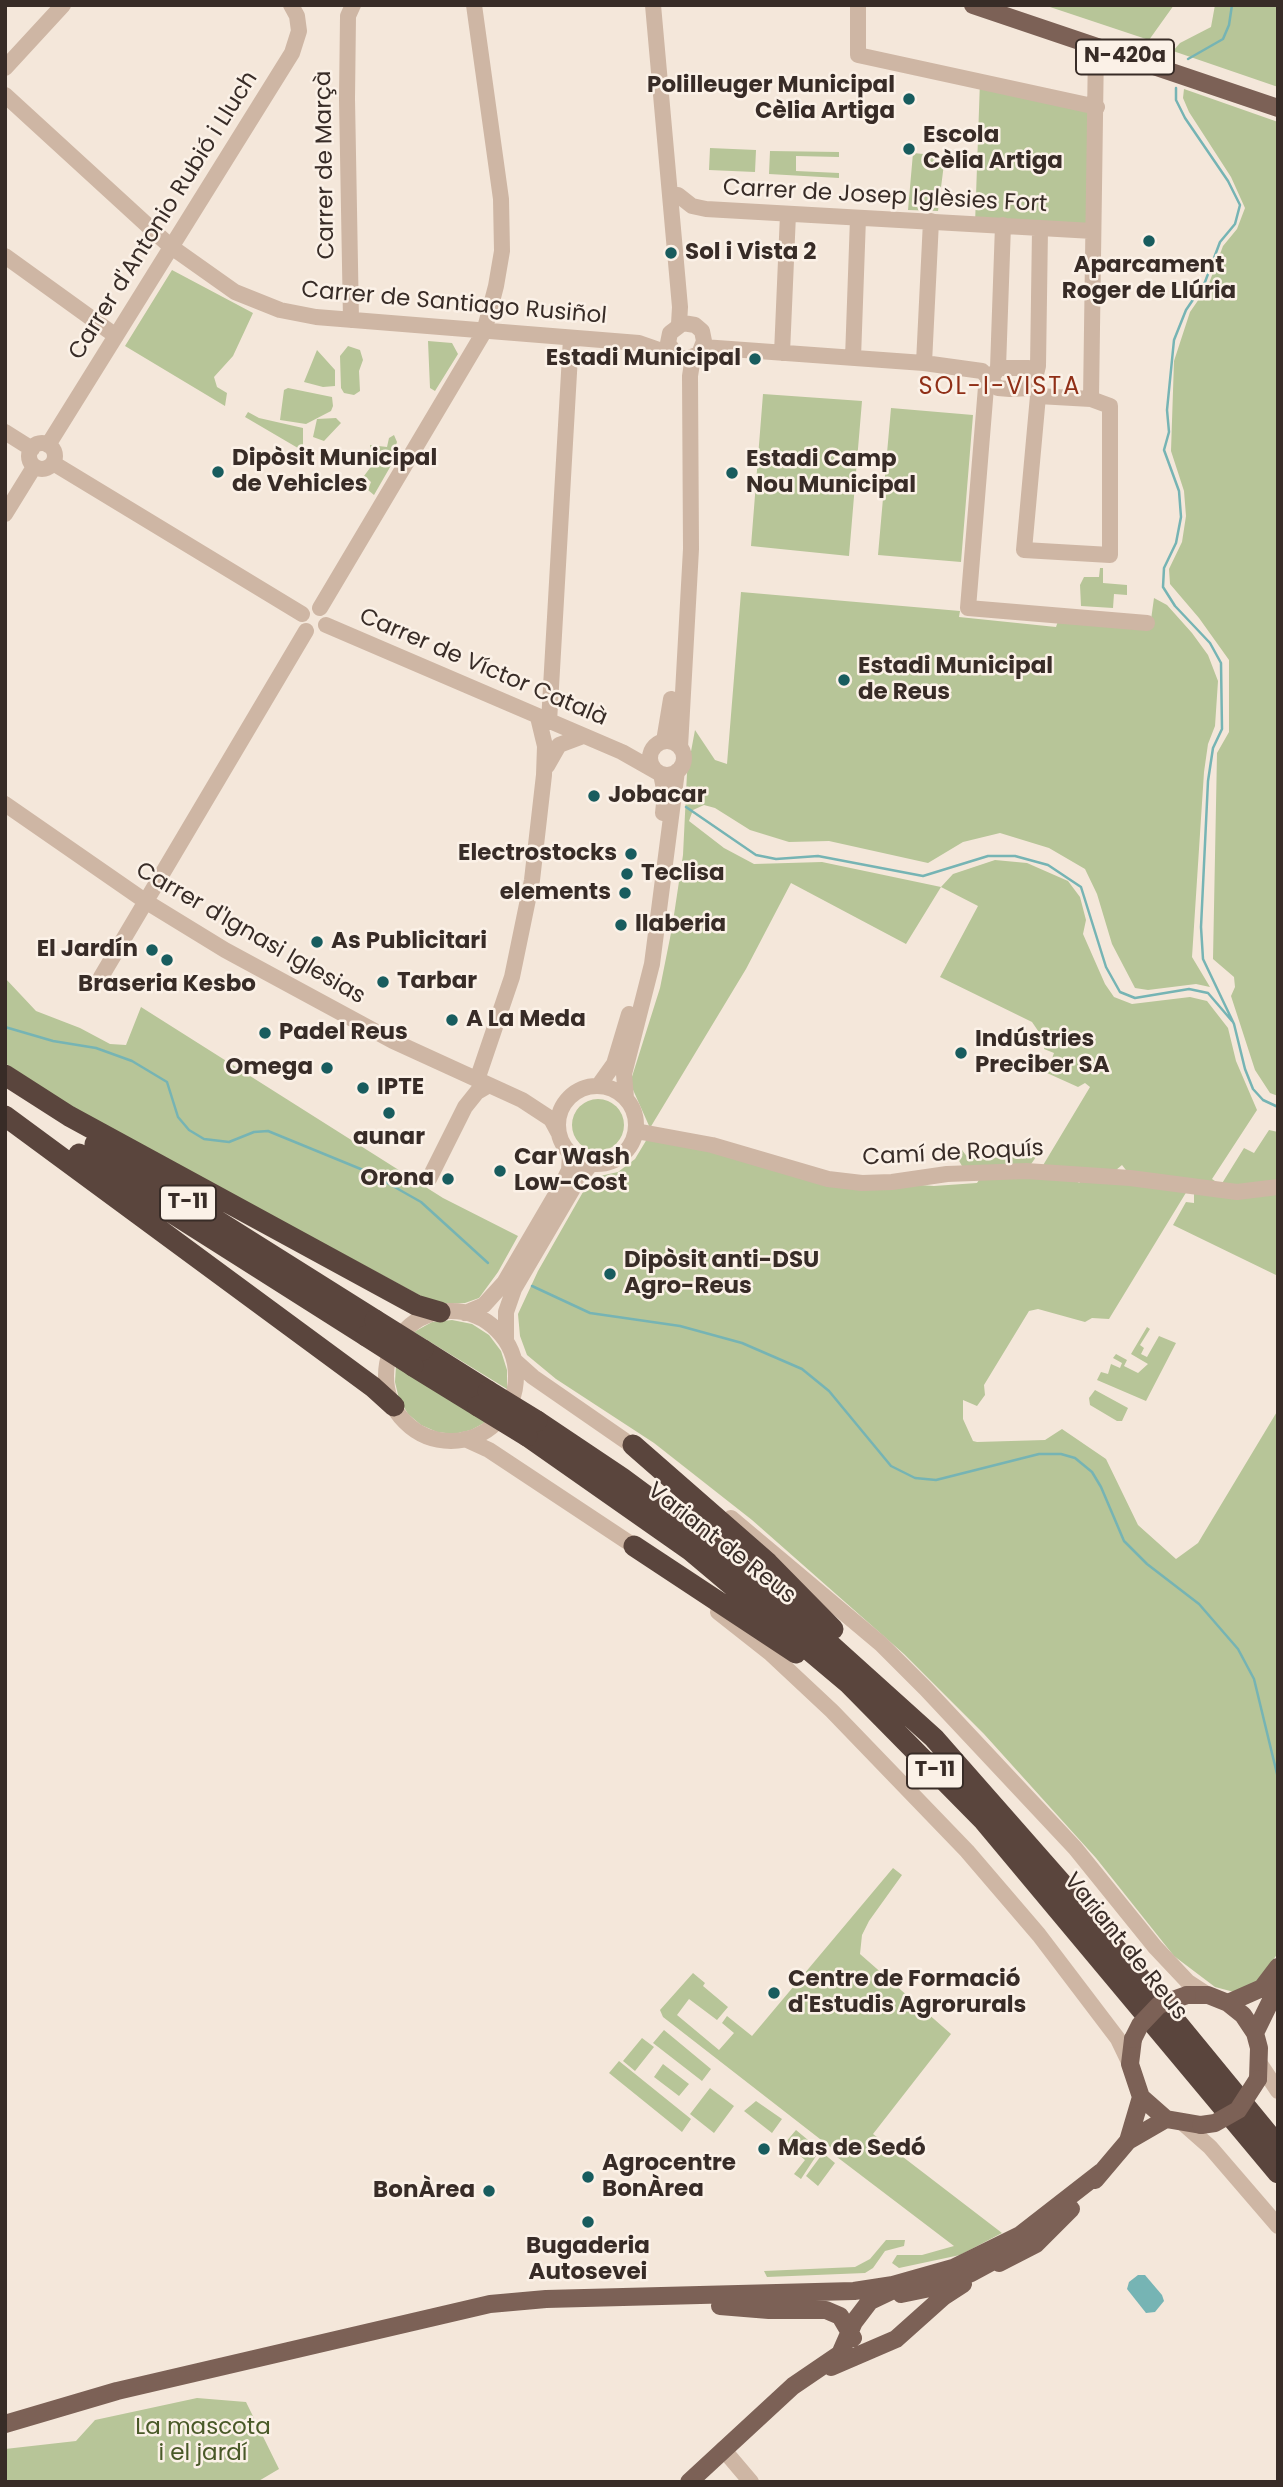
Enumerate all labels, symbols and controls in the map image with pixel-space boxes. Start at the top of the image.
road number: N-420a [1076,40,1174,74]
street label: Carrer d'Antonio Rubió i Lluch [64,67,264,365]
street label: Carrer de Marçà [311,70,341,260]
place label: Polilleuger Municipal Cèlia Artiga [647,72,895,126]
marker: Polilleuger Municipal Cèlia Artiga [901,91,917,107]
place label: Escola Cèlia Artiga [923,122,1063,176]
marker: Escola Cèlia Artiga [901,141,917,157]
street label: Carrer de Josep Iglèsies Fort [722,175,1048,219]
marker: Aparcament Roger de Llúria [1141,233,1157,249]
place label: Sol i Vista 2 [685,239,816,267]
marker: Sol i Vista 2 [663,245,679,261]
place label: Aparcament Roger de Llúria [1062,252,1236,306]
street label: Carrer de Santiago Rusiñol [300,277,608,331]
place label: Estadi Municipal [546,345,741,373]
marker: Estadi Municipal [747,351,763,367]
district label: SOL-I-VISTA [920,374,1080,402]
place label: Dipòsit Municipal de Vehicles [232,445,437,499]
place label: Estadi Camp Nou Municipal [746,446,916,500]
marker: Dipòsit Municipal de Vehicles [210,464,226,480]
marker: Estadi Camp Nou Municipal [724,465,740,481]
street label: Carrer de Víctor Català [355,603,611,733]
place label: Estadi Municipal de Reus [858,653,1053,707]
marker: Estadi Municipal de Reus [836,672,852,688]
place label: Jobacar [608,782,707,810]
marker: Jobacar [586,788,602,804]
place label: Electrostocks [458,840,617,868]
marker: Electrostocks [623,846,639,862]
street label: Carrer d'Ignasi Iglesias [130,857,370,1011]
place label: Teclisa [641,860,725,888]
marker: Teclisa [619,866,635,882]
place label: elements [500,879,611,907]
marker: elements [617,885,633,901]
place label: llaberia [635,911,726,939]
marker: llaberia [613,917,629,933]
place label: As Publicitari [331,928,487,956]
marker: As Publicitari [309,934,325,950]
place label: El Jardín [37,936,138,964]
marker: El Jardín [144,942,160,958]
marker: Braseria Kesbo [159,952,175,968]
place label: Tarbar [397,968,477,996]
place label: Braseria Kesbo [78,971,256,999]
marker: Tarbar [375,974,391,990]
place label: A La Meda [466,1006,586,1034]
marker: A La Meda [444,1012,460,1028]
place label: Padel Reus [279,1019,408,1047]
marker: Padel Reus [257,1025,273,1041]
place label: Indústries Preciber SA [975,1026,1110,1080]
marker: Indústries Preciber SA [953,1045,969,1061]
place label: Omega [225,1054,313,1082]
marker: Omega [319,1060,335,1076]
place label: IPTE [377,1074,424,1102]
marker: IPTE [355,1080,371,1096]
marker: aunar [381,1105,397,1121]
place label: aunar [353,1124,425,1152]
street label: Camí de Roquís [862,1135,1044,1173]
place label: Car Wash Low-Cost [514,1144,630,1198]
marker: Car Wash Low-Cost [492,1163,508,1179]
place label: Orona [360,1165,434,1193]
marker: Orona [440,1171,456,1187]
road number: T-11 [160,1186,216,1220]
place label: Dipòsit anti-DSU Agro-Reus [624,1247,819,1301]
marker: Dipòsit anti-DSU Agro-Reus [602,1266,618,1282]
street label: Variant de Reus [641,1477,801,1611]
road number: T-11 [907,1754,963,1788]
street label: Variant de Reus [1057,1868,1193,2026]
place label: Centre de Formació d'Estudis Agrorurals [788,1966,1026,2020]
marker: Centre de Formació d'Estudis Agrorurals [766,1985,782,2001]
place label: Mas de Sedó [778,2135,926,2163]
marker: Mas de Sedó [756,2141,772,2157]
place label: Agrocentre BonÀrea [602,2150,736,2204]
marker: Agrocentre BonÀrea [580,2169,596,2185]
place label: BonÀrea [373,2177,475,2205]
marker: BonÀrea [481,2183,497,2199]
marker: Bugaderia Autosevei [580,2214,596,2230]
place label: Bugaderia Autosevei [526,2233,650,2287]
park label: La mascota i el jardí [135,2414,271,2468]

